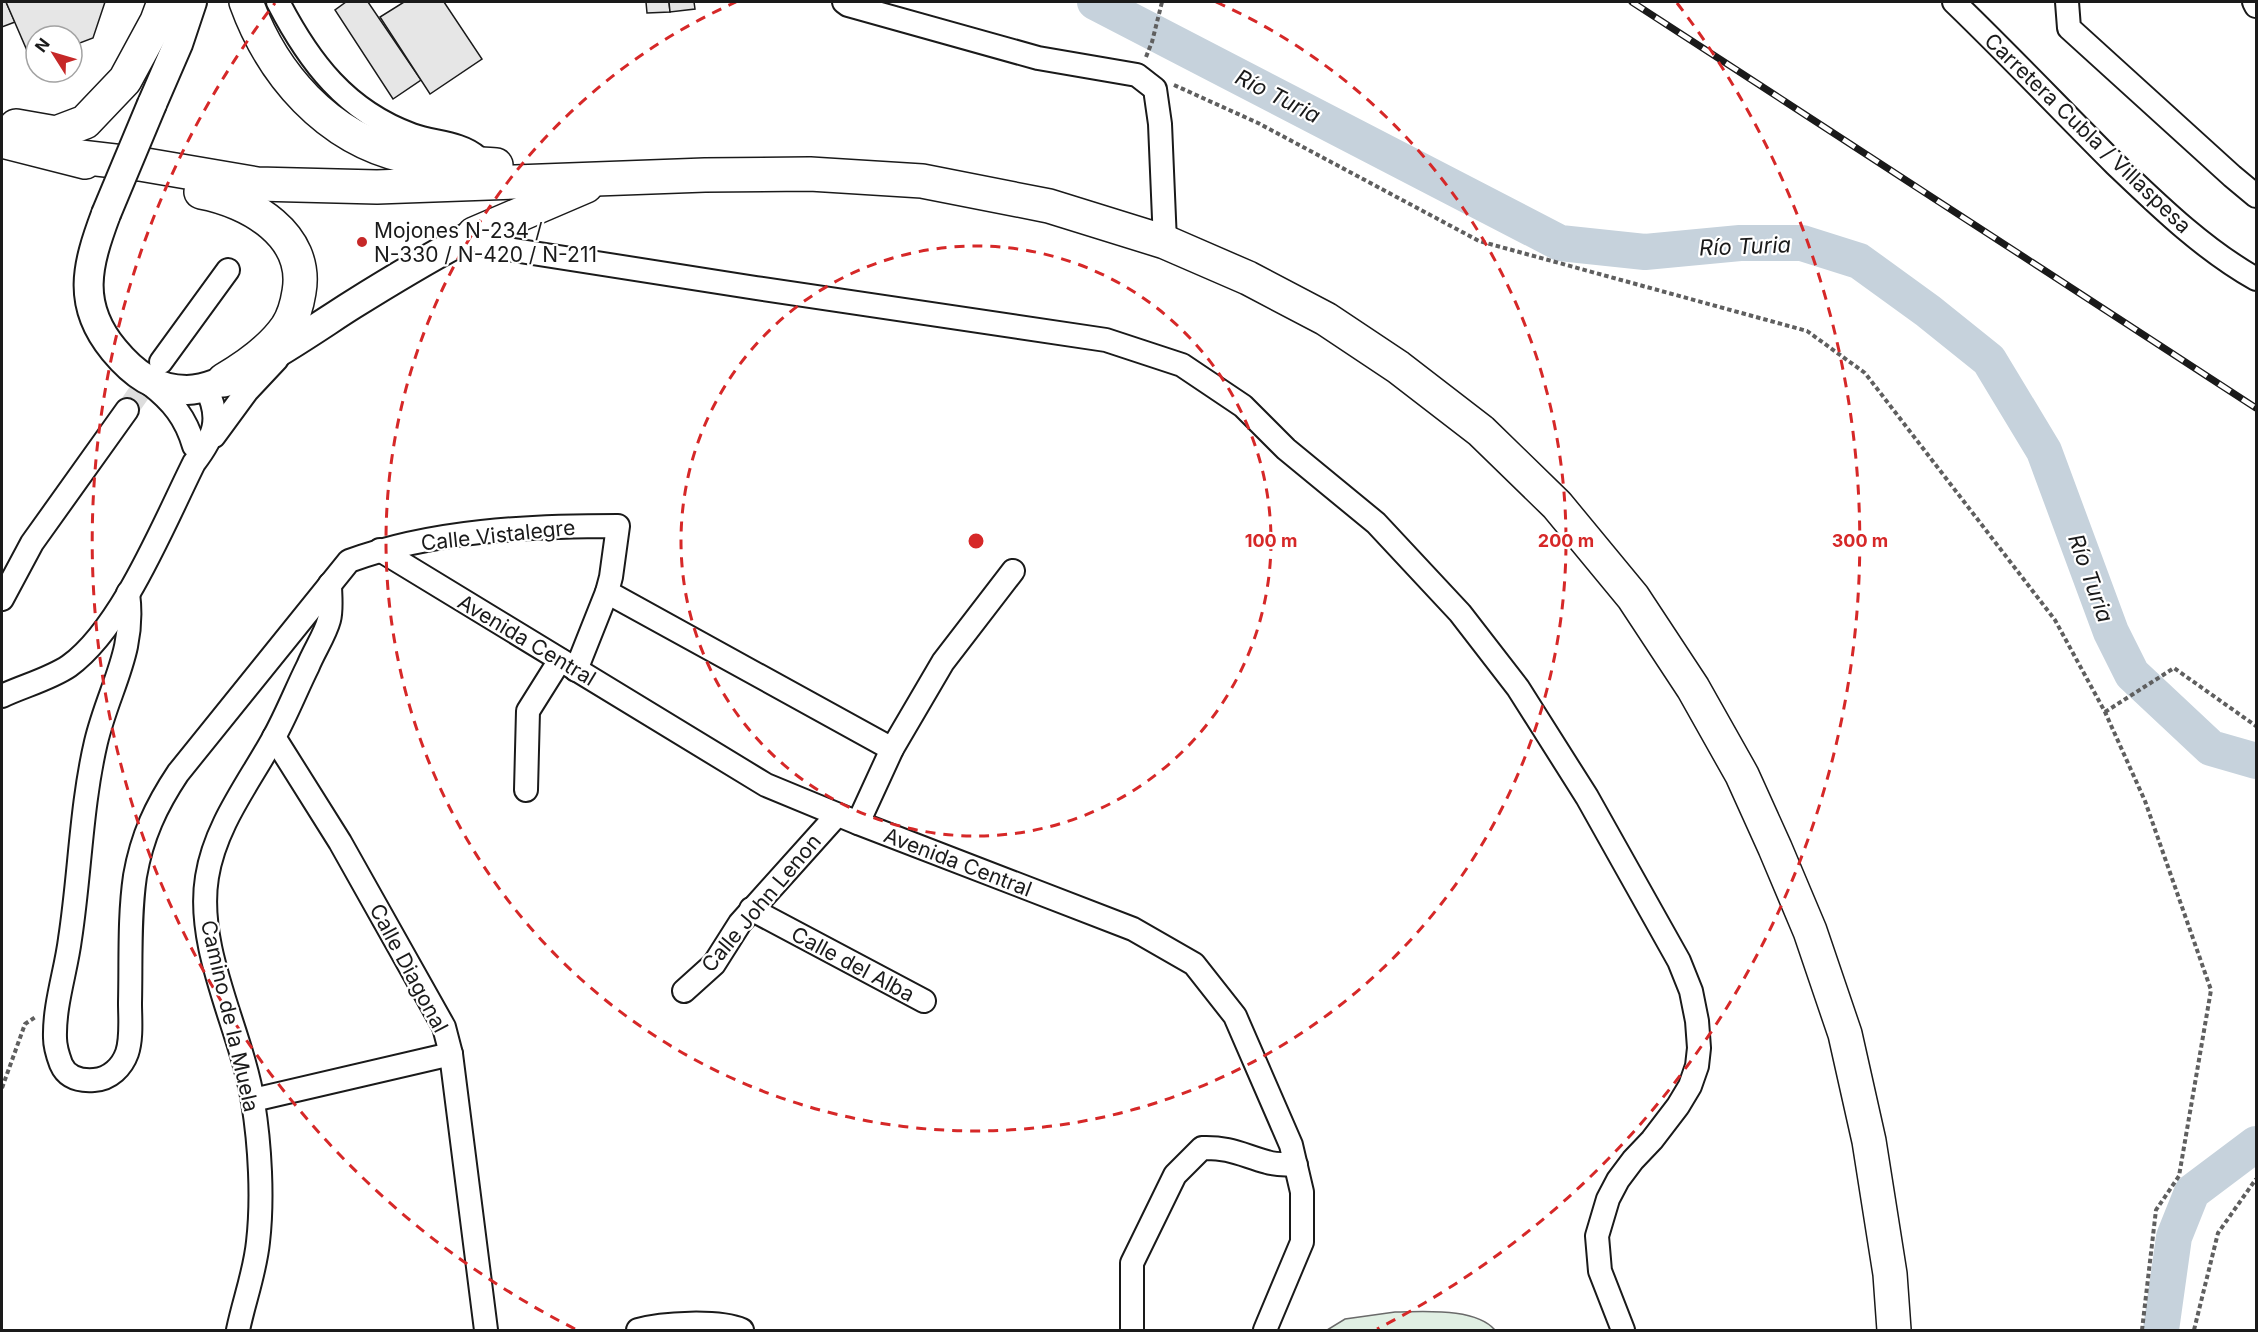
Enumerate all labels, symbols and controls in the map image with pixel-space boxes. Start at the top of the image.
north arrow [24,24,84,84]
street label: Carretera Cubla / Villaspesa [1980,28,2196,238]
text: N [30,34,54,56]
water label: Río Turia [1231,64,1325,128]
place label: Mojones N-234 / N-330 / N-420 / N-211 [374,218,597,267]
water label: Río Turia [1699,231,1791,261]
marker: Mojones N-234 / N-330 / N-420 / N-211 [355,235,369,249]
street label: Calle Vistalegre [420,514,576,556]
text: 100 m [1245,530,1297,551]
text: 200 m [1538,530,1594,551]
text: 300 m [1832,530,1888,551]
water label: Río Turia [2063,530,2119,626]
centre of rings [966,531,986,551]
street label: Avenida Central [454,589,600,691]
street label: Avenida Central [881,822,1035,902]
street label: Calle John Lenon [696,829,826,977]
street label: Calle Diagonal [365,899,453,1037]
street label: Camino de la Muela [196,918,264,1114]
street label: Calle del Alba [787,921,919,1007]

